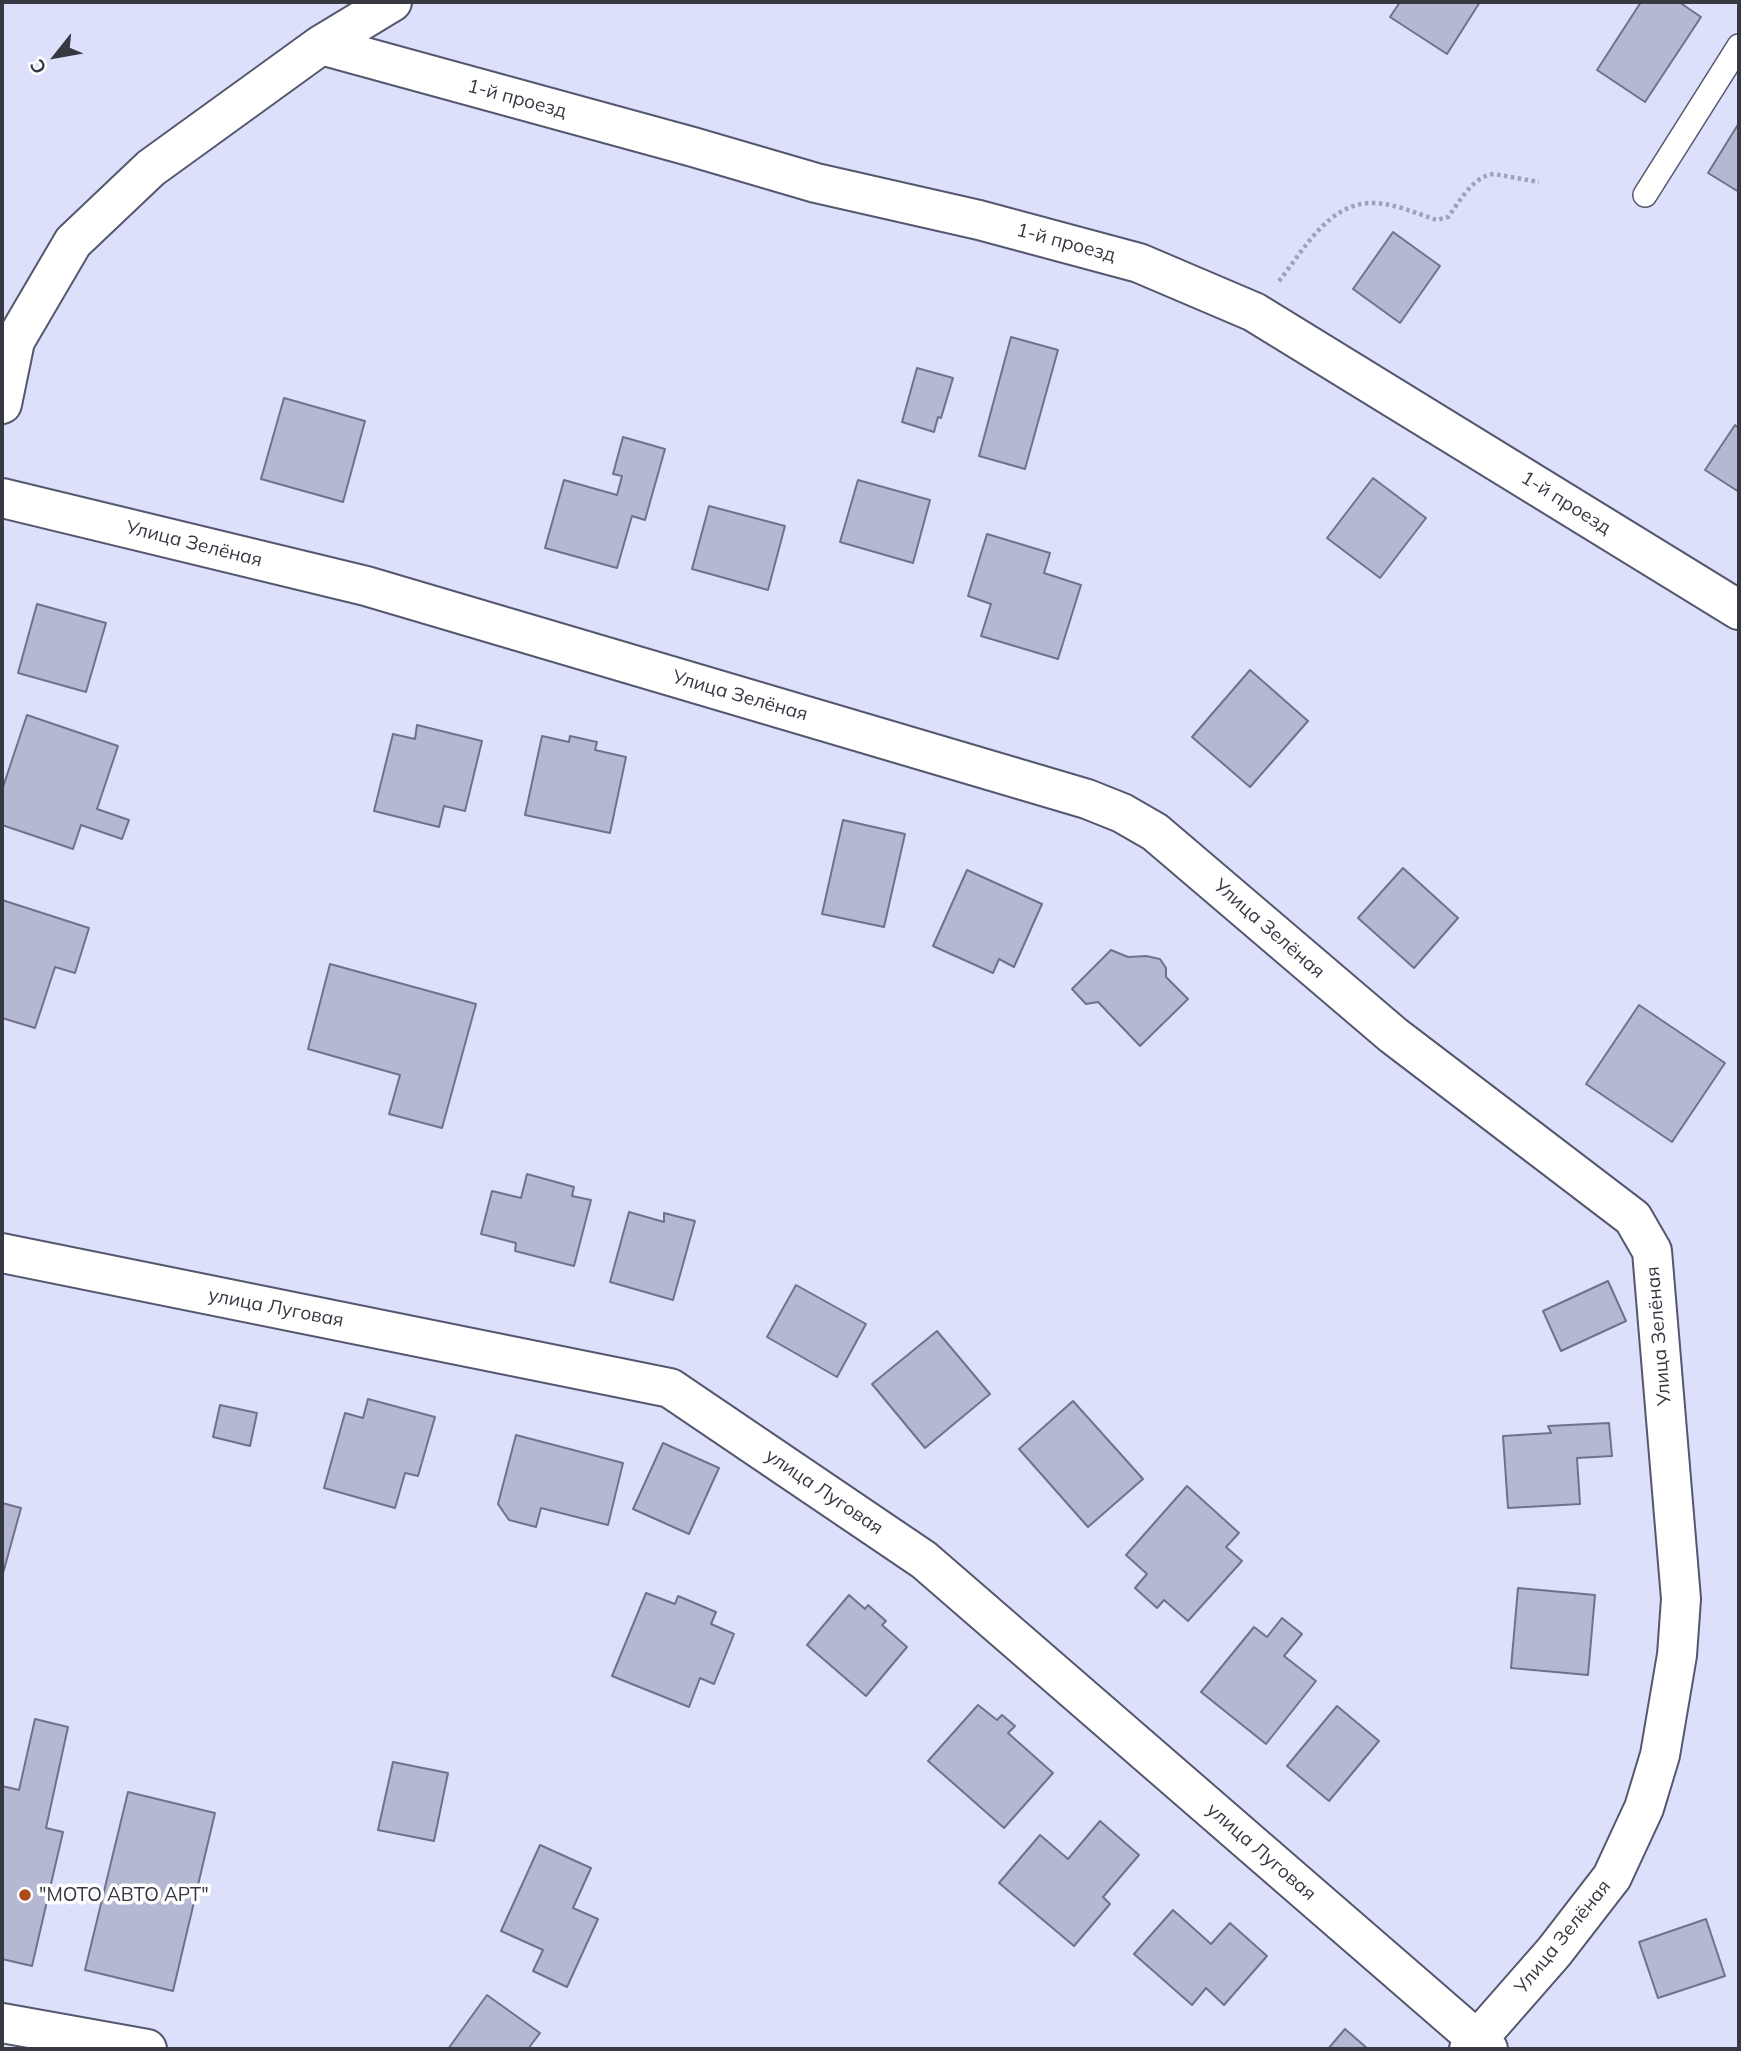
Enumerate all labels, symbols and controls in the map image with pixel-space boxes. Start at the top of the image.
north arrow [21,21,91,91]
text: С [24,55,52,79]
street label: 1-й проезд [465,75,569,123]
street label: 1-й проезд [1014,219,1118,267]
street label: 1-й проезд [1517,466,1615,540]
street label: Улица Зелёная [123,516,265,572]
street label: Улица Зелёная [670,666,810,726]
street label: Улица Зелёная [1209,875,1329,983]
street label: Улица Зелёная [1642,1265,1676,1407]
street label: улица Луговая [206,1284,346,1332]
street label: улица Луговая [761,1444,887,1540]
street label: улица Луговая [1202,1798,1320,1906]
street label: Улица Зелёная [1510,1876,1616,1998]
place label: "МОТО АВТО АРТ" [39,1884,209,1906]
marker: "МОТО АВТО АРТ" [17,1887,33,1903]

